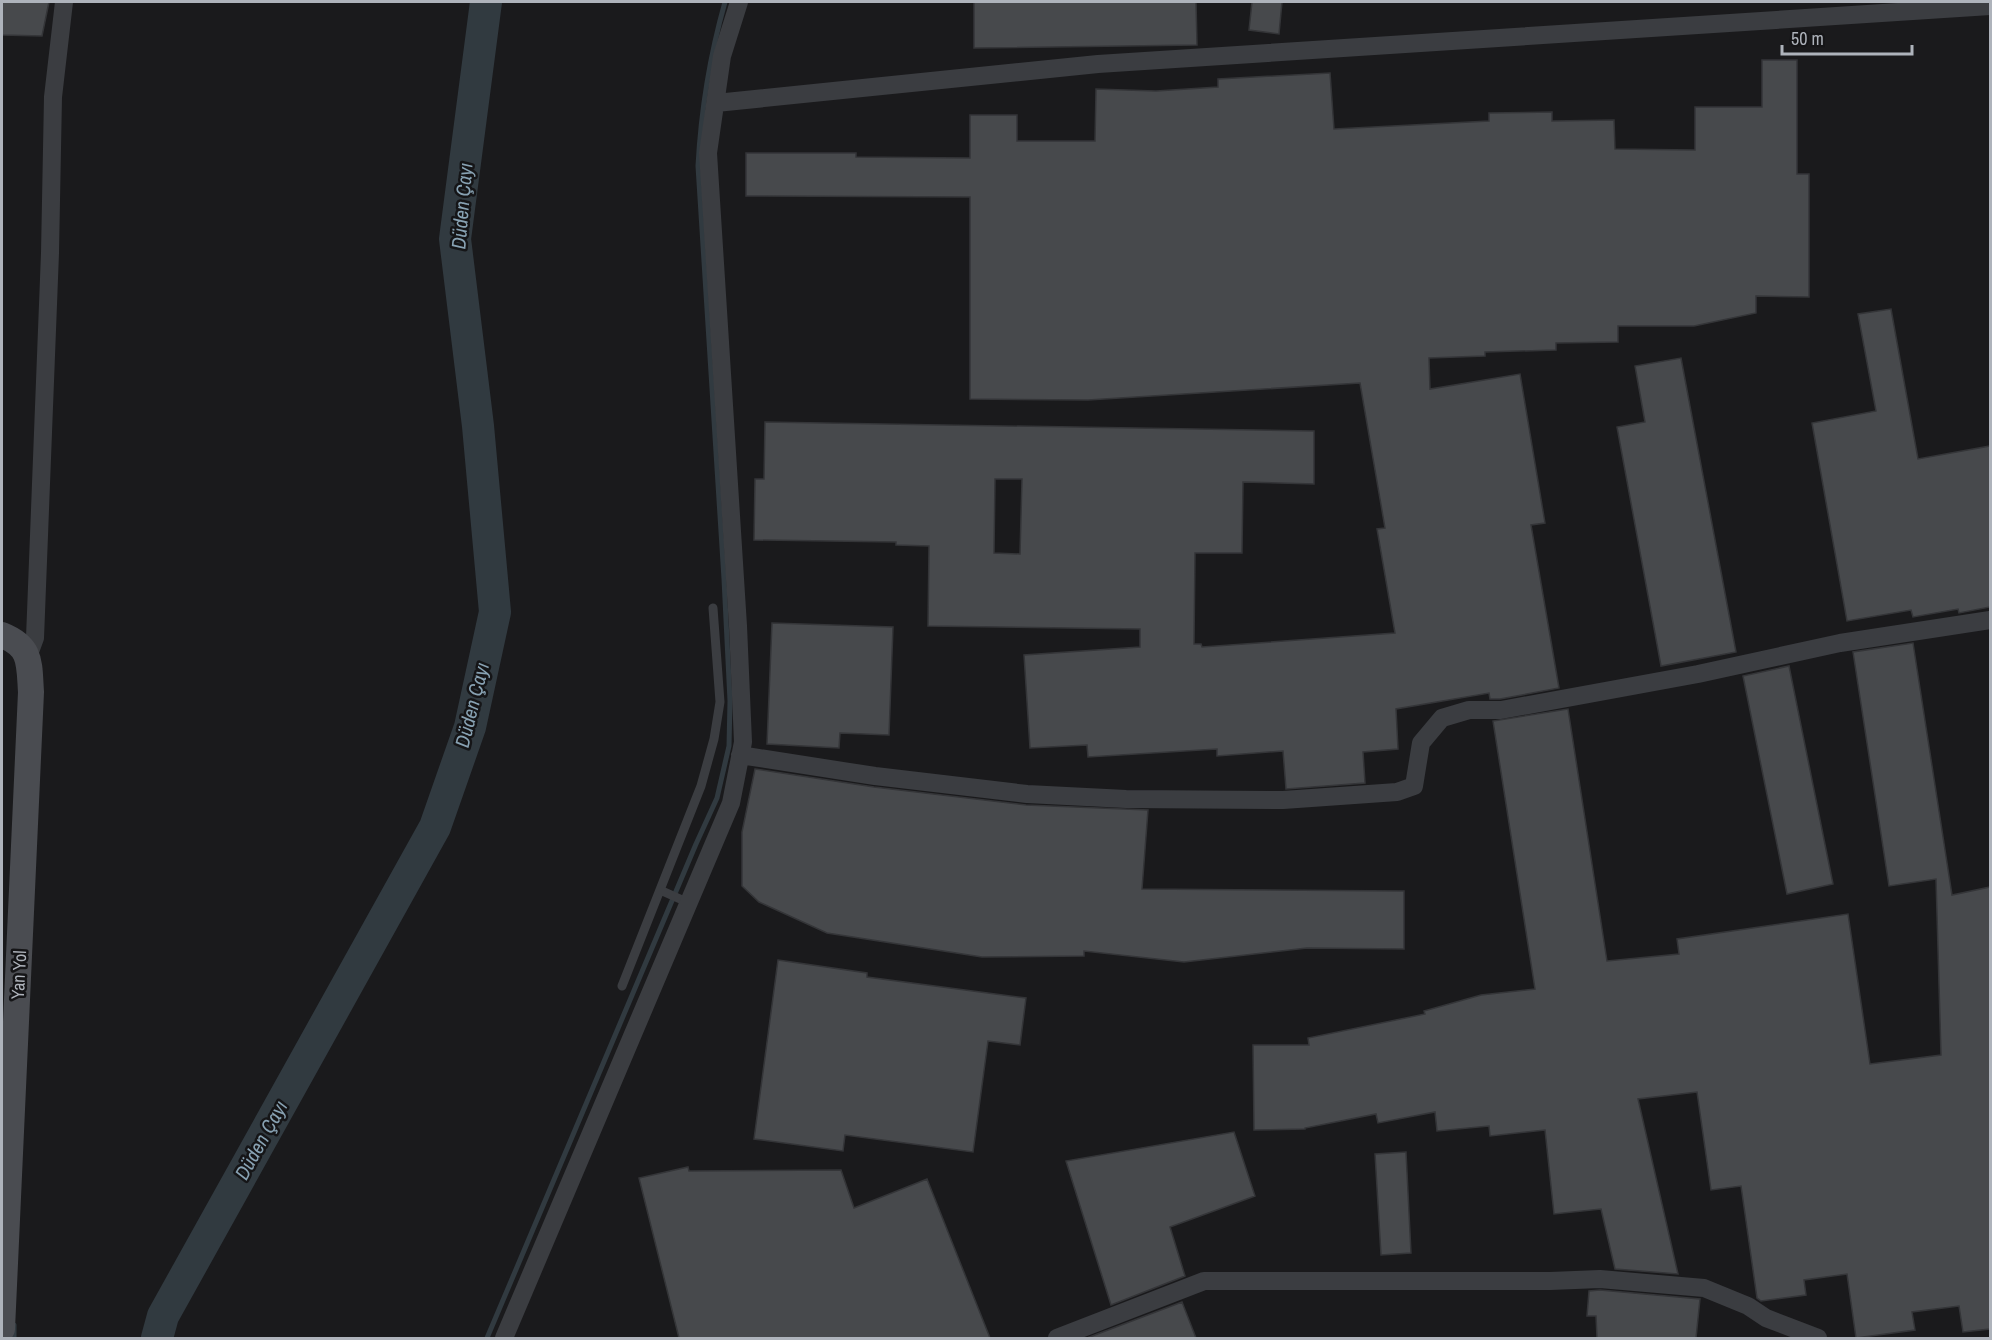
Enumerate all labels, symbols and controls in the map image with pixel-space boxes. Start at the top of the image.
scale bar [1782,18,1912,56]
text: 50 m [1791,26,1824,51]
water label: Düden Çayı [444,162,479,250]
water label: Düden Çayı [448,660,495,750]
street label: Yan Yol [5,950,32,1000]
water label: Düden Çayı [228,1095,293,1184]

